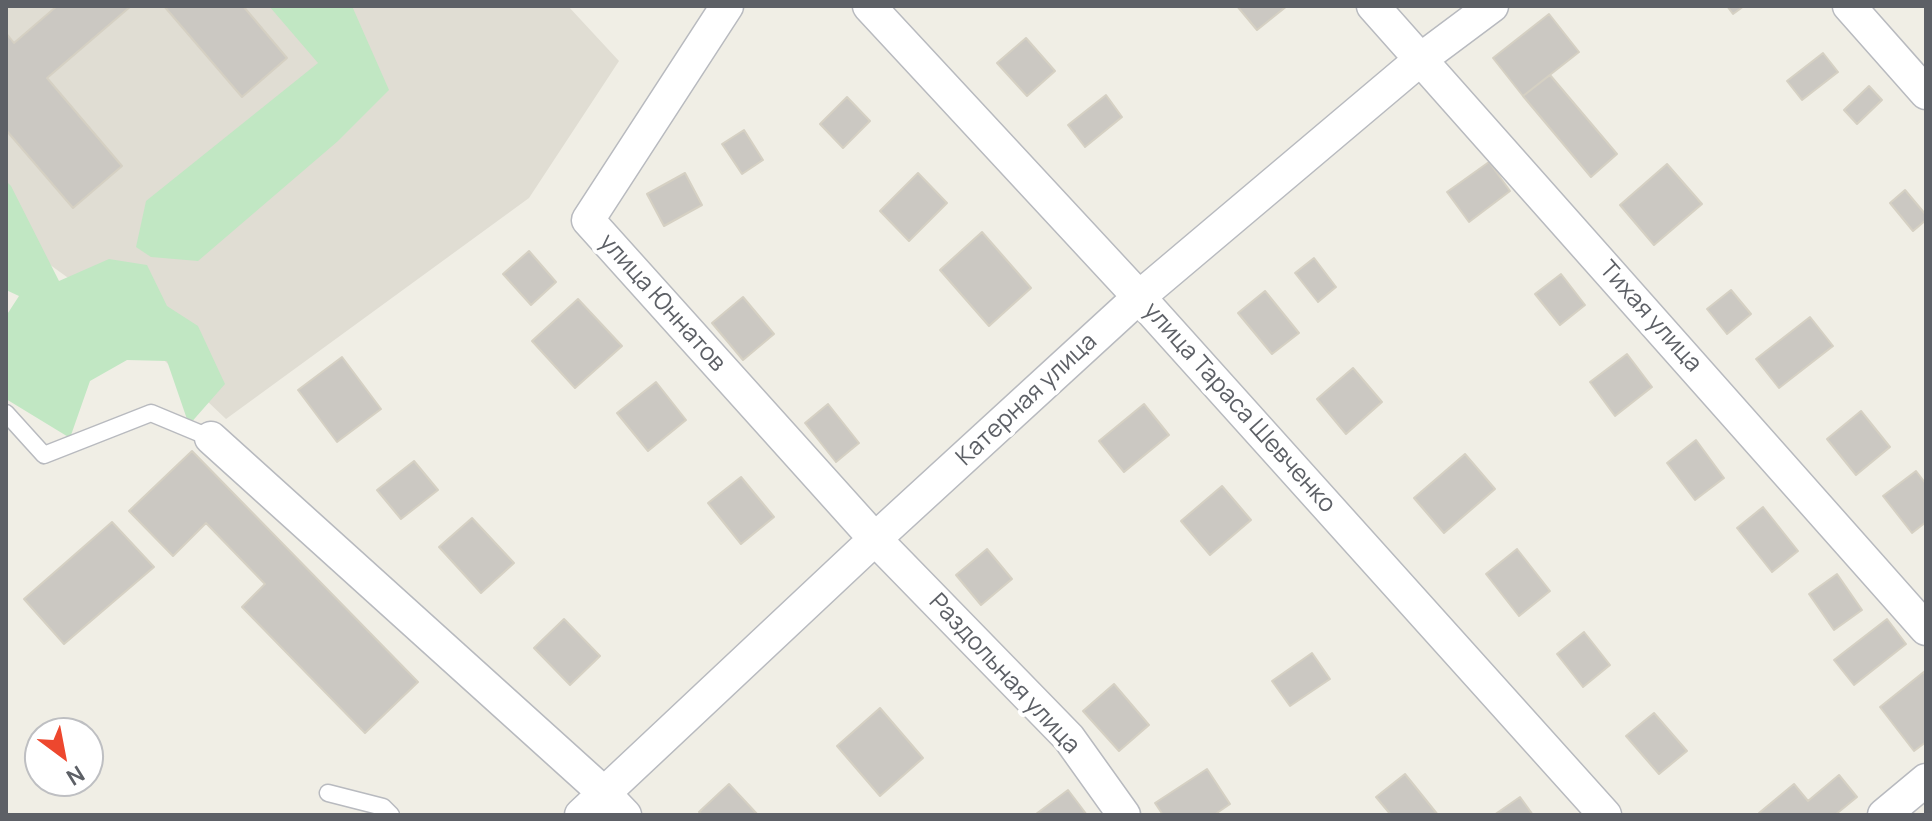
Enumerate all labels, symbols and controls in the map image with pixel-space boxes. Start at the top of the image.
street label: улица Юннатов [593,228,731,378]
street label: Тихая улица [1593,256,1707,378]
street label: улица Тараса Шевченко [1137,297,1341,519]
street label: Катерная улица [951,328,1103,472]
street label: Раздольная улица [922,588,1086,760]
north arrow [24,717,104,797]
text: N [61,759,90,793]

